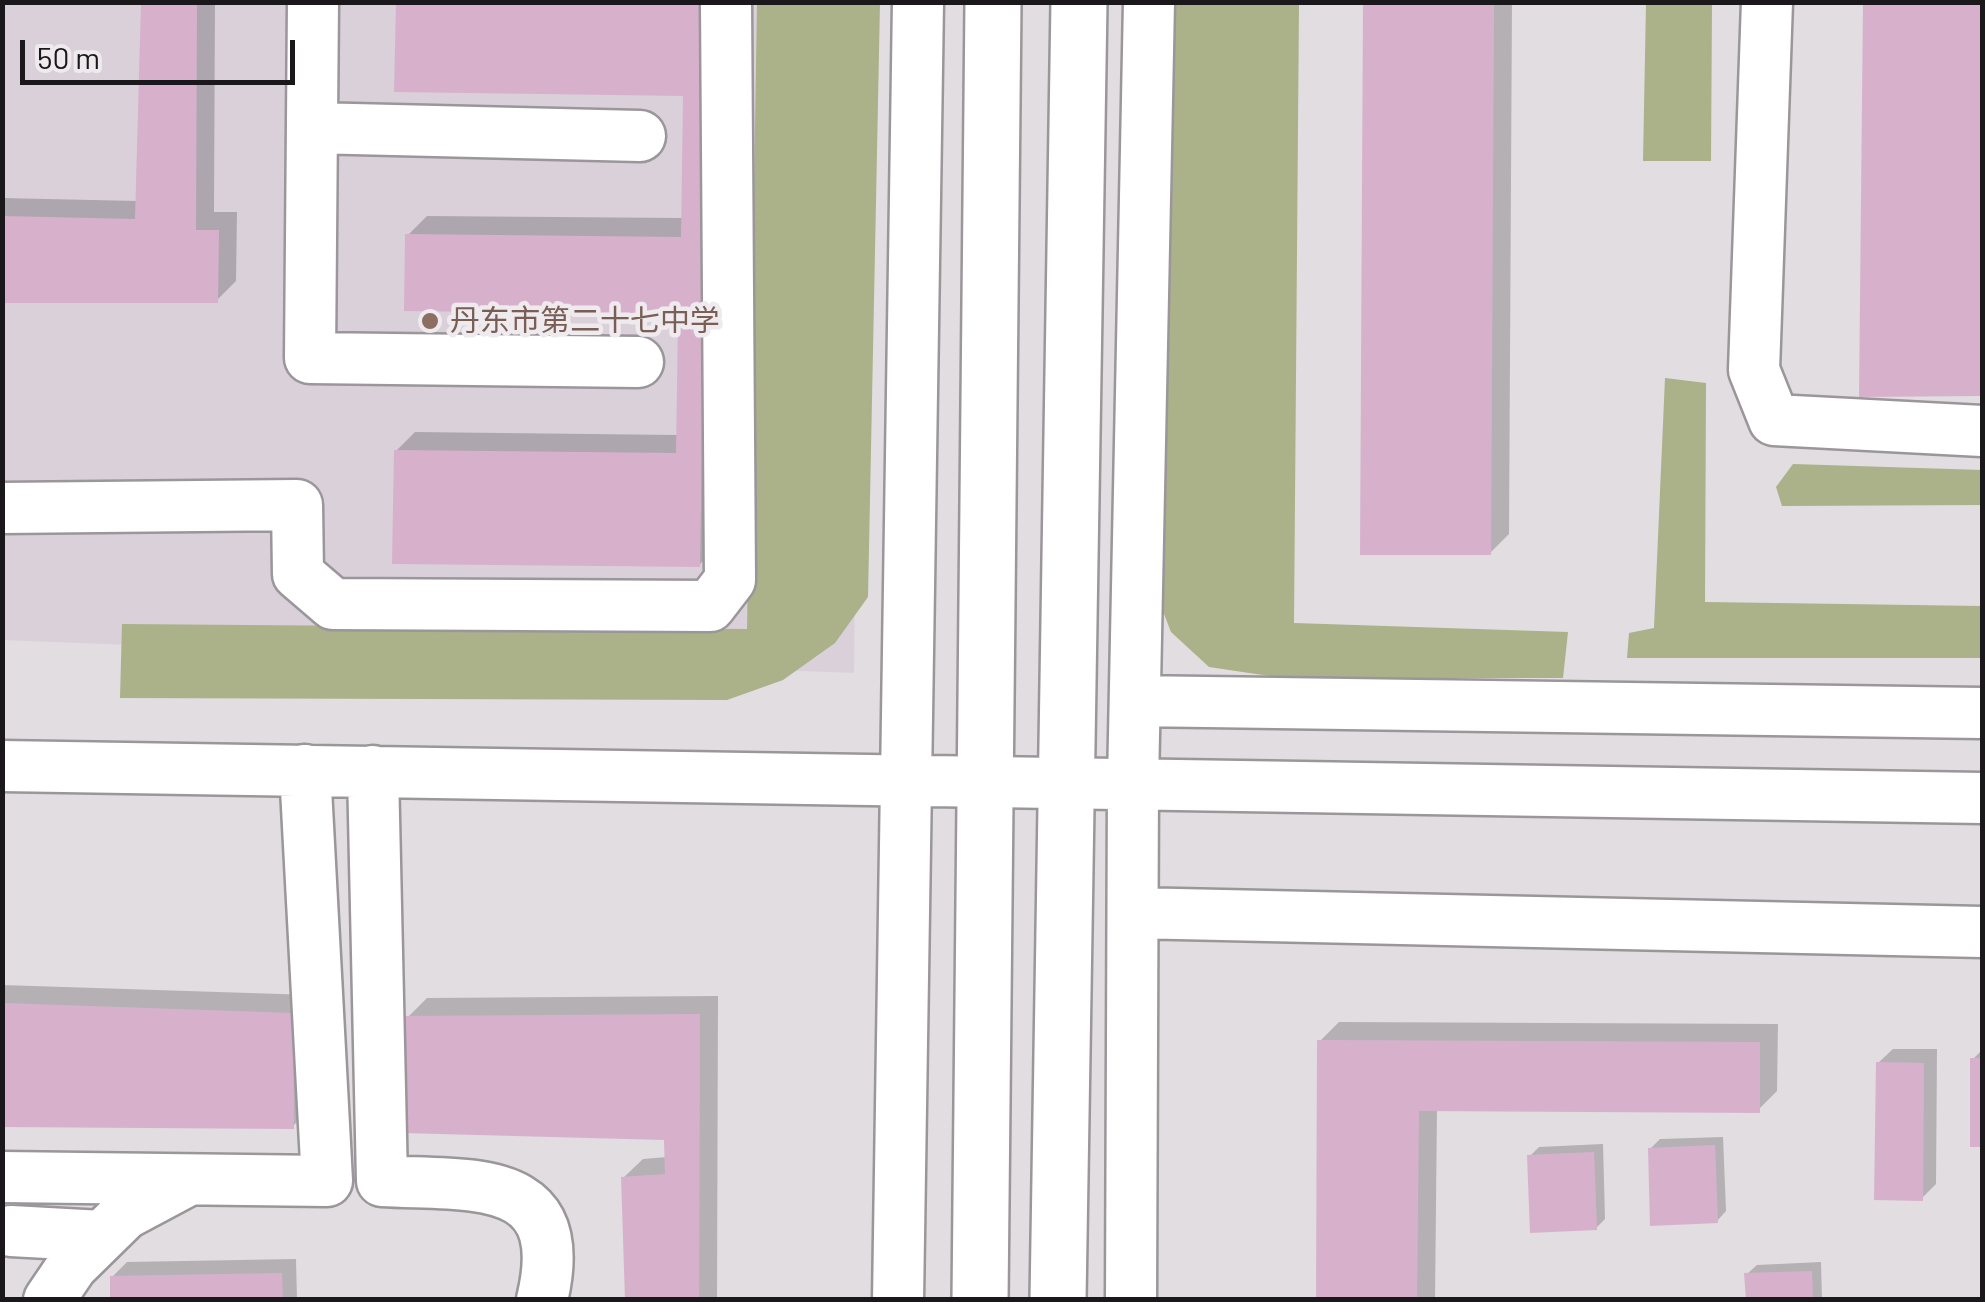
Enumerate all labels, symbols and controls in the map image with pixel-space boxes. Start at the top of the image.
scale bar [25,20,300,82]
text: 50 m [37,39,100,75]
place label: 丹东市第二十七中学 [450,303,720,339]
marker: 丹东市第二十七中学 [419,310,441,332]

